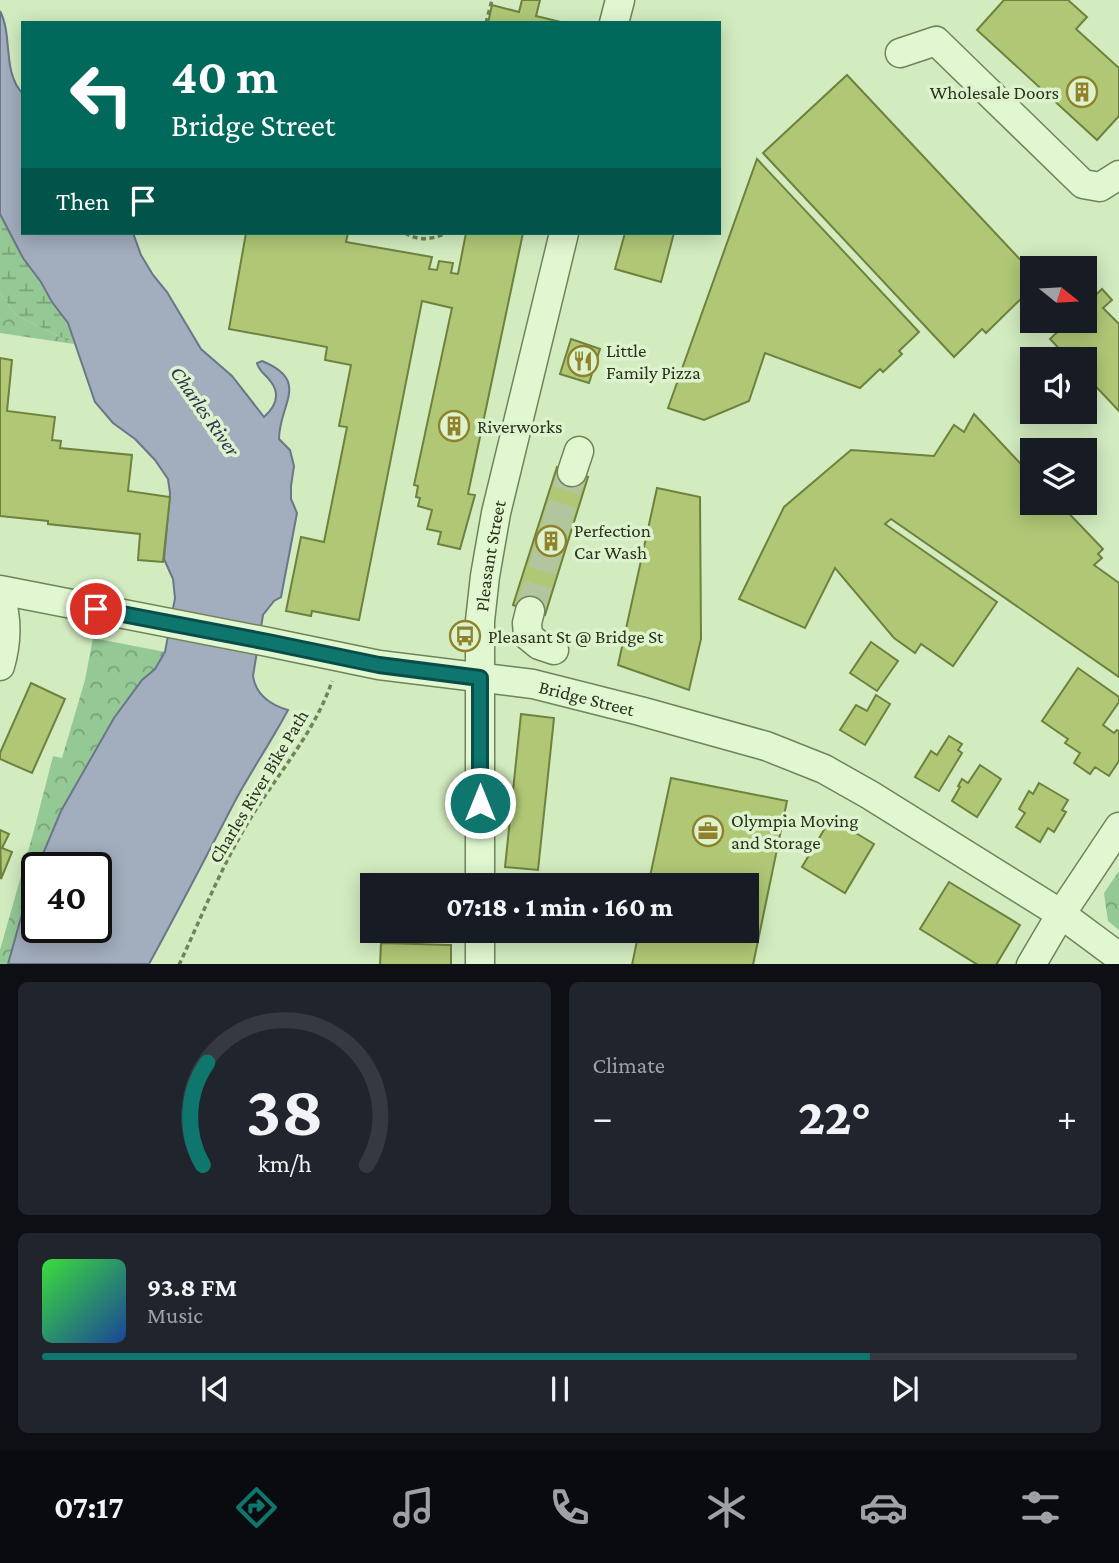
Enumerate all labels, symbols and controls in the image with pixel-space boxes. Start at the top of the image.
icon: left [56,49,147,140]
text: 40 m [171,49,278,104]
building icon: Wholesale Doors [1065,75,1099,109]
place label: Wholesale Doors [930,82,1059,103]
text: Bridge Street [171,107,335,143]
icon: arrive [124,182,162,220]
text: Then [56,187,110,216]
north arrow [1020,256,1097,332]
map controls [1020,256,1097,515]
place label: Little Family Pizza [606,340,701,383]
restaurant icon: Little Family Pizza [566,344,600,378]
button: sound [1020,347,1097,424]
water label: Charles River [165,361,245,461]
building icon: Riverworks [437,409,471,443]
place label: Riverworks [477,416,563,437]
button: layers [1020,438,1097,515]
street label: Pleasant Street [471,497,510,613]
place label: Perfection Car Wash [574,520,651,563]
building icon: Perfection Car Wash [534,524,568,558]
pin [66,579,126,639]
icon: arrive [77,590,115,628]
bus stop icon: Pleasant St @ Bridge St [448,619,482,653]
place label: Pleasant St @ Bridge St [488,626,664,647]
street label: Bridge Street [537,676,637,720]
street label: Charles River Bike Path [204,706,312,867]
position arrow [443,766,517,840]
place label: Olympia Moving and Storage [731,810,858,853]
office icon: Olympia Moving and Storage [691,814,725,848]
speed limit sign: 40 [21,852,112,943]
text: 07:18 · 1 min · 160 m [446,893,673,922]
text: Climate [593,1052,665,1078]
text: 38 [245,1070,323,1151]
text: 22° [798,1087,872,1145]
text: − [593,1096,613,1138]
text: + [1057,1096,1077,1138]
text: km/h [257,1149,311,1176]
text: 93.8 FM [147,1273,237,1302]
text: Music [147,1302,203,1328]
icon: previous [196,1370,234,1408]
icon: pause [541,1370,579,1408]
icon: next [886,1370,924,1408]
icon: directions [232,1483,281,1532]
icon: music [389,1483,438,1532]
icon: phone [545,1483,594,1532]
icon: climate [702,1483,751,1532]
icon: car [859,1483,908,1532]
icon: filters [1016,1483,1065,1532]
text: 07:17 [54,1489,124,1525]

